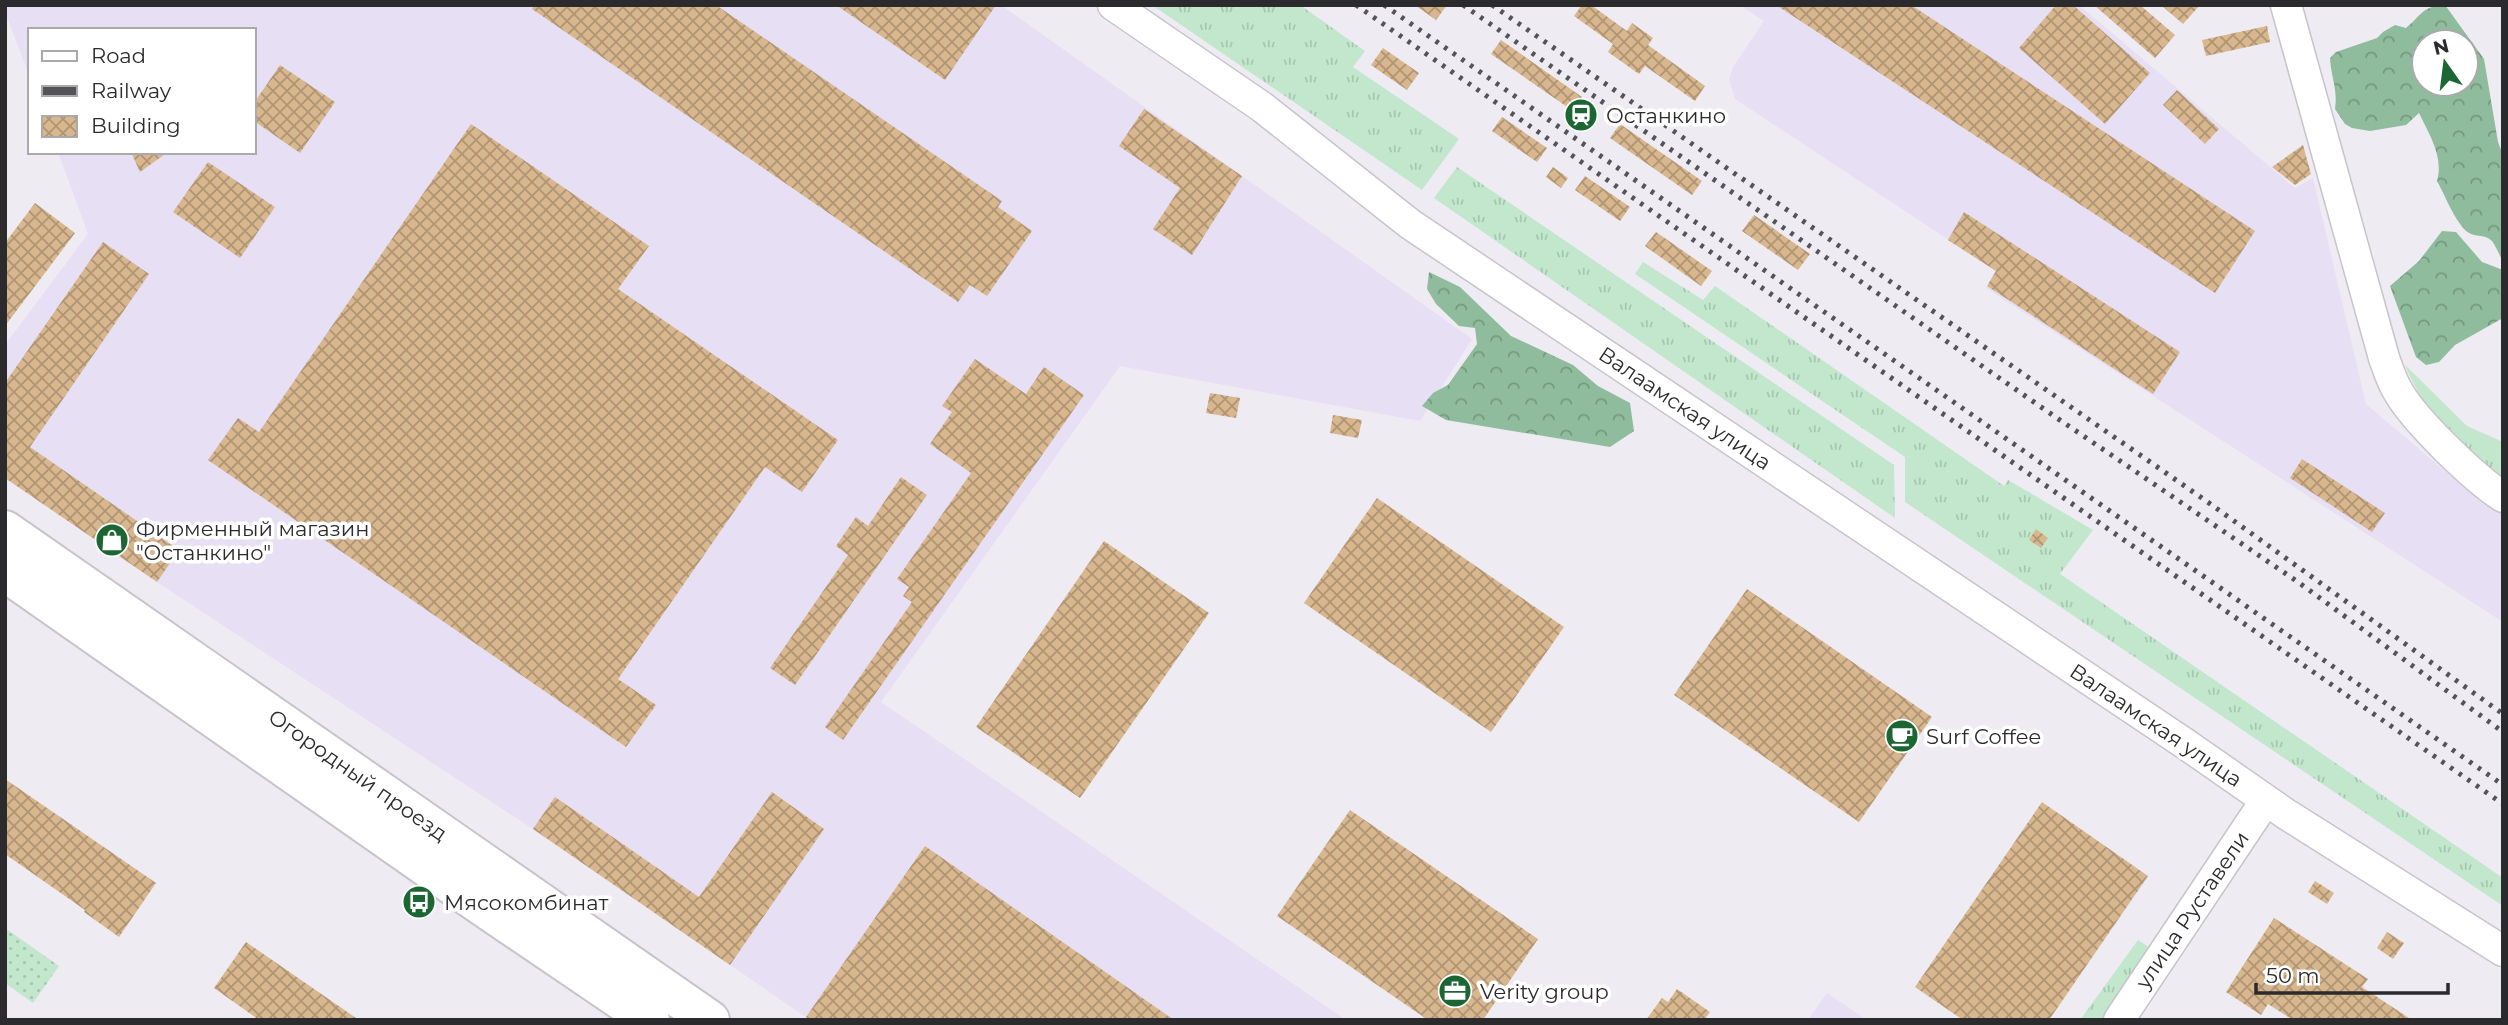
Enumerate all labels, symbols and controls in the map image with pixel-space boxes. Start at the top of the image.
legend [28,28,256,154]
north arrow [2410,28,2480,98]
text: N [2431,34,2451,60]
text: Road [91,43,146,68]
text: Railway [91,78,172,103]
station icon: Останкино [1562,96,1600,134]
place label: Останкино [1606,103,1726,128]
text: Building [91,113,181,138]
street label: Валаамская улица [1594,341,1776,475]
place label: Фирменный магазин "Останкино" [136,516,369,565]
shop icon: Фирменный магазин "Останкино" [93,521,131,559]
street label: Валаамская улица [2065,658,2247,792]
street label: Огородный проезд [264,704,452,846]
cafe icon: Surf Coffee [1883,717,1921,755]
place label: Surf Coffee [1926,724,2041,749]
street label: улица Руставели [2130,827,2254,994]
bus stop icon: Мясокомбинат [400,883,438,921]
place label: Мясокомбинат [444,890,608,915]
scale bar [2256,951,2448,995]
text: 50 m [2266,963,2320,988]
office icon: Verity group [1436,972,1474,1010]
place label: Verity group [1480,979,1609,1004]

